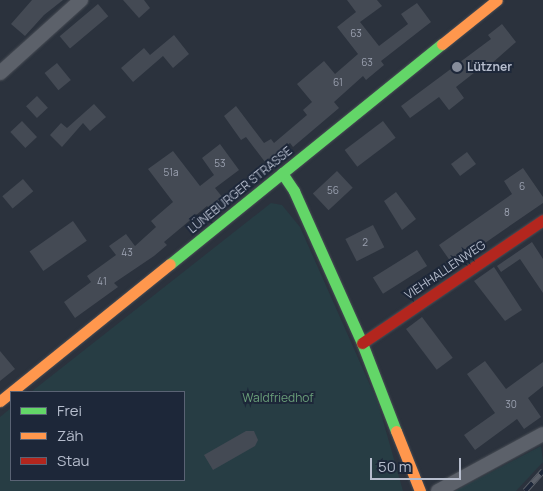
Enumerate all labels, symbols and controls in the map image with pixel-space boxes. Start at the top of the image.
house number: 63 [350,28,362,40]
house number: 63 [361,57,373,69]
place label: Lützner [467,60,512,74]
marker: Lützner [451,61,463,73]
house number: 61 [333,77,343,89]
street label: LÜNEBURGER STRASSE [185,144,295,236]
house number: 53 [214,158,226,170]
house number: 51a [163,167,179,179]
house number: 6 [519,181,525,193]
house number: 56 [327,185,339,197]
house number: 8 [504,207,510,219]
house number: 2 [362,237,368,249]
street label: VIEHHALLENWEG [402,238,488,302]
house number: 43 [121,247,133,259]
house number: 41 [97,276,107,288]
legend [10,391,185,481]
park label: Waldfriedhof [242,391,314,405]
house number: 30 [505,399,517,411]
text: Frei [57,400,82,421]
text: Zäh [57,425,83,446]
scale bar [373,448,464,480]
text: Stau [57,450,90,471]
text: 50 m [378,456,412,477]

